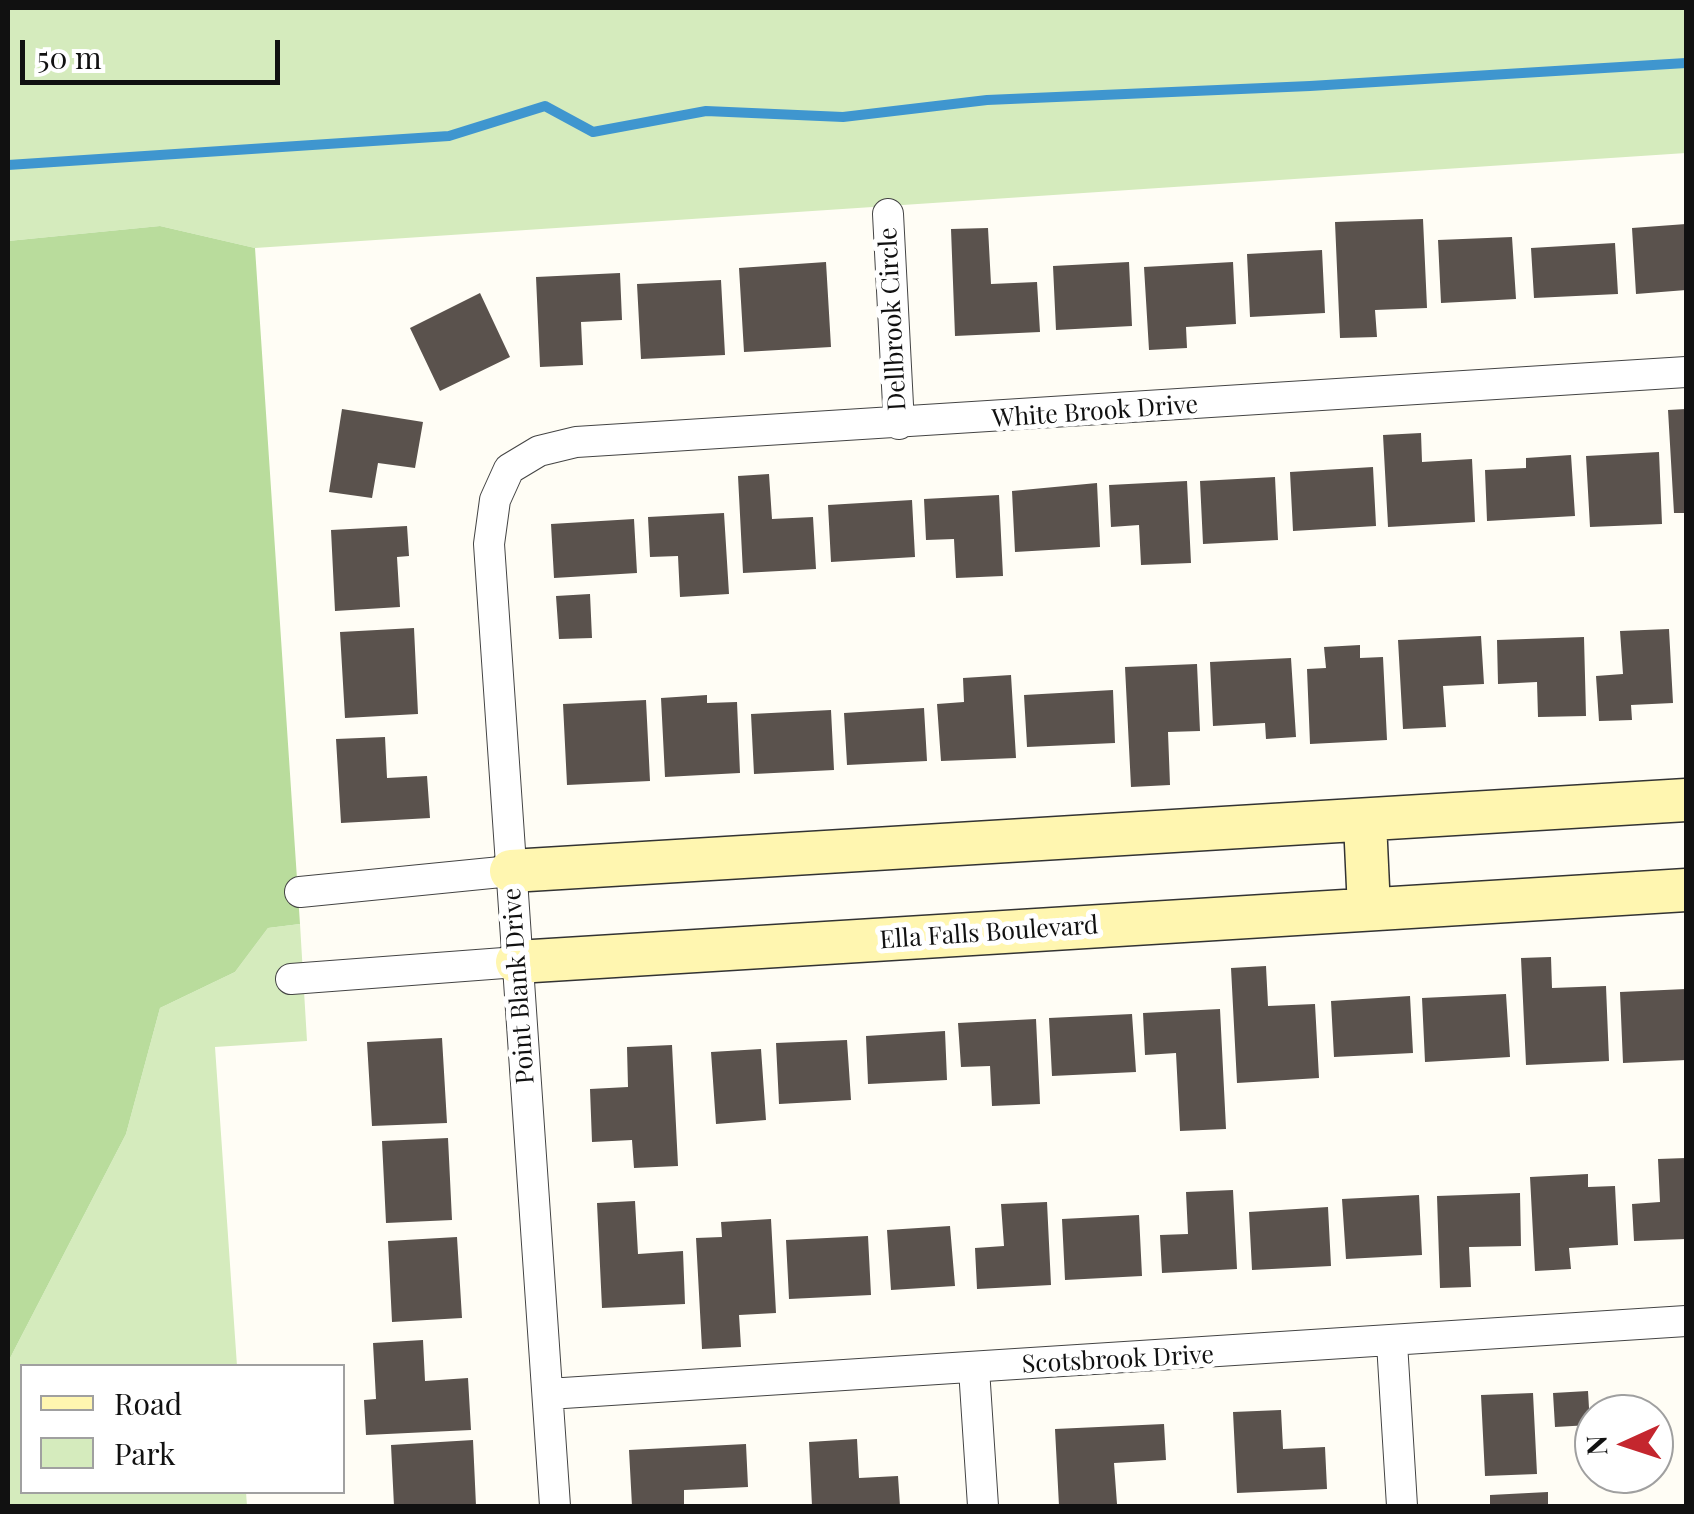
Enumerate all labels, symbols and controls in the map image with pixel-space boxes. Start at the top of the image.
scale bar [25,20,285,82]
text: 50 m [37,37,102,77]
street label: Dellbrook Circle [873,226,913,412]
street label: White Brook Drive [991,390,1199,434]
street label: Point Blank Drive [497,887,541,1085]
street label: Ella Falls Boulevard [879,910,1099,956]
street label: Scotsbrook Drive [1021,1340,1215,1380]
legend [20,1364,345,1494]
text: Road [114,1383,182,1423]
north arrow [1574,1394,1674,1494]
text: Park [114,1433,176,1473]
text: N [1577,1434,1615,1457]

